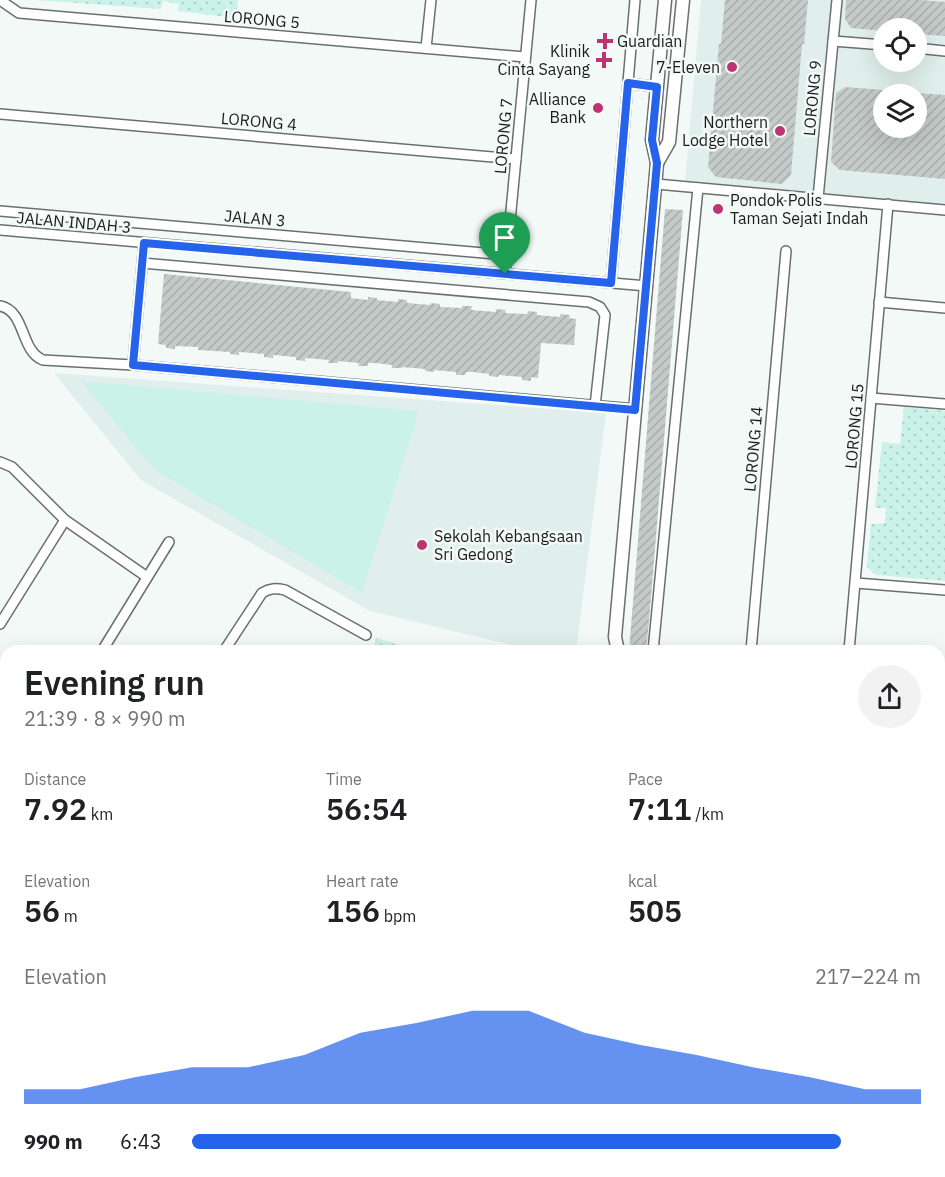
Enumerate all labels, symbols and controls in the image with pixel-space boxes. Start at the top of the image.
street label: LORONG 5 [223,6,301,32]
map controls [873,18,927,138]
button: locate [873,18,927,72]
place label: Guardian [617,31,682,51]
marker: Guardian [598,34,612,48]
place label: Klinik Cinta Sayang [497,41,591,79]
marker: Klinik Cinta Sayang [595,51,613,69]
place label: 7-Eleven [656,57,720,77]
street label: LORONG 9 [799,59,825,137]
marker: 7-Eleven [725,60,739,74]
button: layers [873,84,927,138]
place label: Alliance Bank [529,89,587,127]
street label: LORONG 7 [490,97,516,175]
marker: Alliance Bank [591,101,605,115]
street label: LORONG 4 [220,108,298,134]
place label: Northern Lodge Hotel [682,112,768,150]
marker: Northern Lodge Hotel [773,124,787,138]
place label: Pondok Polis Taman Sejati Indah [730,190,868,228]
marker: Pondok Polis Taman Sejati Indah [711,202,725,216]
street label: JALAN 3 [223,205,287,231]
street label: JALAN INDAH 3 [16,207,132,237]
pin [479,212,530,274]
icon: arrive [488,221,521,254]
street label: LORONG 15 [840,382,868,470]
street label: LORONG 14 [739,405,767,493]
place label: Sekolah Kebangsaan Sri Gedong [434,526,583,564]
marker: Sekolah Kebangsaan Sri Gedong [415,538,429,552]
text: Evening run [24,661,205,704]
button: share [858,665,921,728]
text: 21:39 · 8 × 990 m [24,705,185,732]
text: Distance [24,769,86,789]
text: Time [326,769,362,789]
text: Pace [628,769,663,789]
text: 7.92 [24,789,87,828]
text: 56:54 [326,789,408,828]
text: 7:11 [628,789,692,828]
text: km [87,804,113,824]
text: /km [692,804,724,824]
text: Elevation [24,871,90,891]
text: Heart rate [326,871,399,891]
text: kcal [628,871,657,891]
text: 56 [24,891,60,930]
text: 156 [326,891,380,930]
text: 505 [628,891,682,930]
text: m [60,906,78,926]
text: bpm [380,906,416,926]
text: Elevation [24,963,107,990]
text: 217–224 m [815,963,921,990]
text: 990 m [24,1128,83,1155]
text: 6:43 [120,1128,162,1155]

